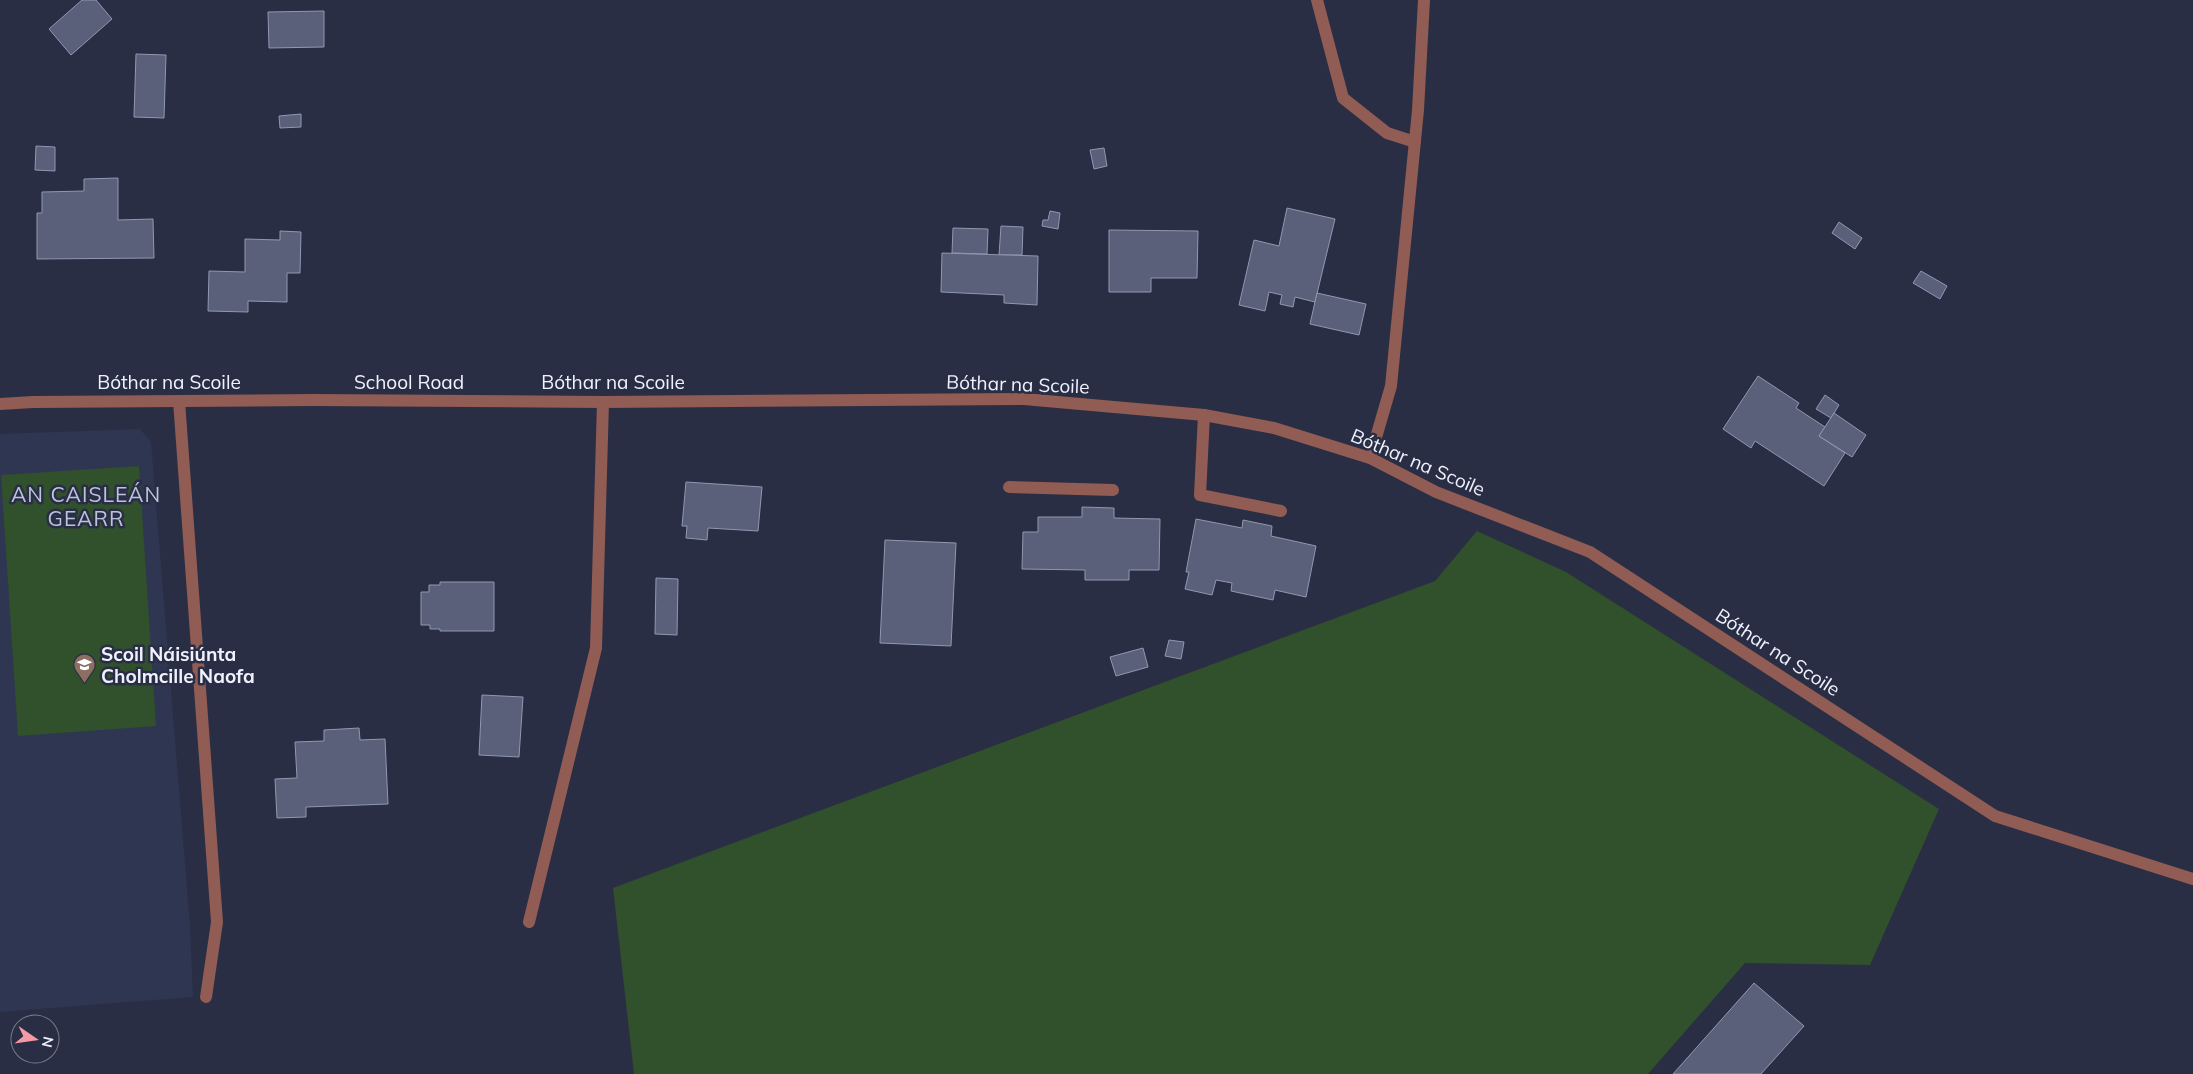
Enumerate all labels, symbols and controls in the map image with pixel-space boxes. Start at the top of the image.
street label: Bóthar na Scoile [97,370,241,394]
street label: School Road [354,370,464,394]
street label: Bóthar na Scoile [541,370,685,394]
street label: Bóthar na Scoile [946,370,1090,398]
street label: Bóthar na Scoile [1347,423,1489,501]
district label: AN CAISLEÁN GEARR [11,481,161,531]
street label: Bóthar na Scoile [1711,603,1845,701]
place label: Scoil Náisiúnta Cholmcille Naofa [101,642,255,688]
school or university icon: Scoil Náisiúnta Cholmcille Naofa [73,653,97,684]
north arrow [10,1014,60,1064]
text: N [38,1035,58,1049]

